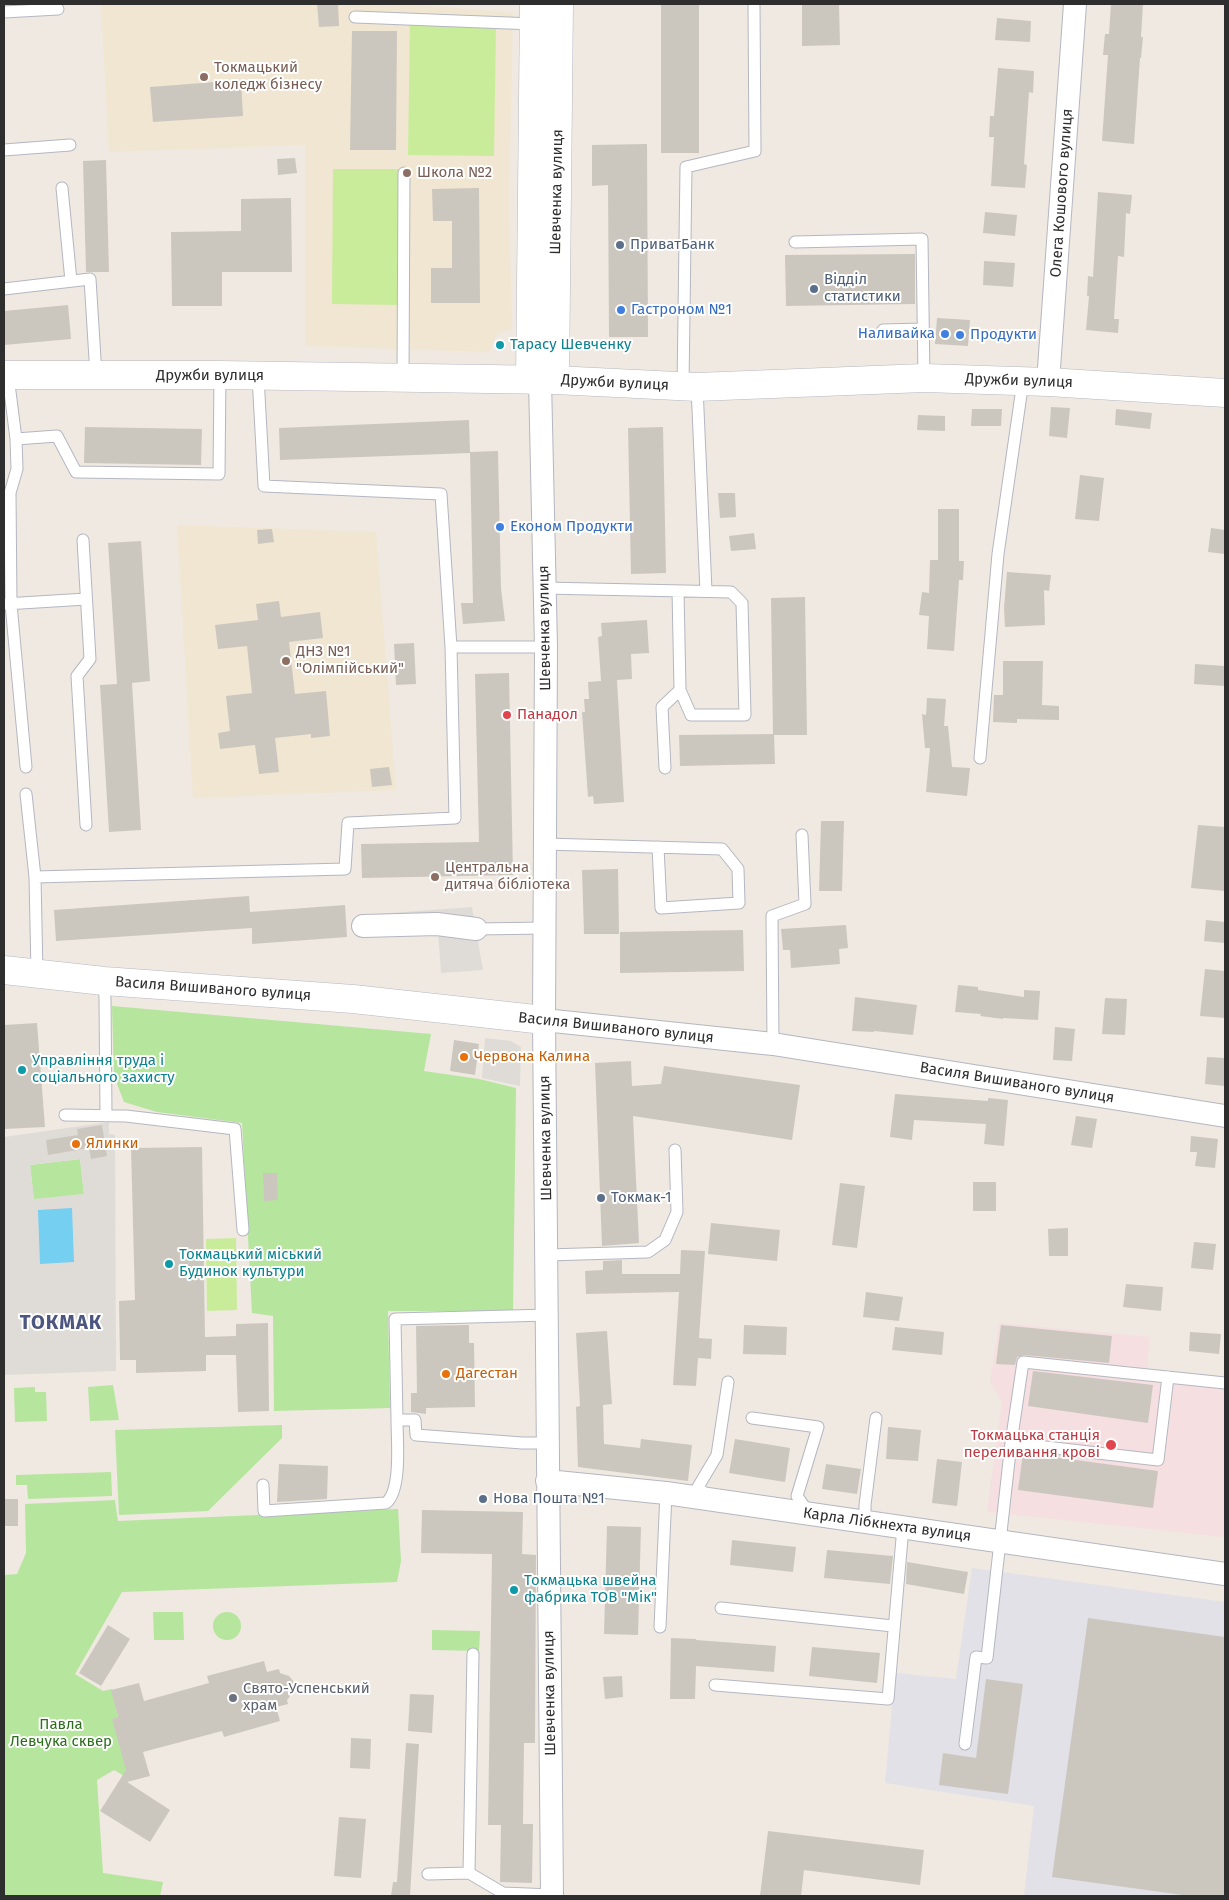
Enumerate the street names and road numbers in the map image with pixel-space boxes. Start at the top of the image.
street label: Олега Кошового вулиця [1047,108,1077,278]
street label: Шевченка вулиця [547,129,567,255]
street label: Дружби вулиця [156,367,264,385]
street label: Дружби вулиця [965,370,1073,392]
street label: Дружби вулиця [561,371,669,395]
street label: Шевченка вулиця [535,565,555,691]
street label: Василя Вишиваного вулиця [114,973,312,1005]
street label: Василя Вишиваного вулиця [517,1009,715,1047]
street label: Василя Вишиваного вулиця [919,1059,1115,1107]
street label: Шевченка вулиця [536,1075,556,1201]
street label: Карла Лібкнехта вулиця [802,1504,972,1546]
street label: Шевченка вулиця [540,1630,560,1756]

